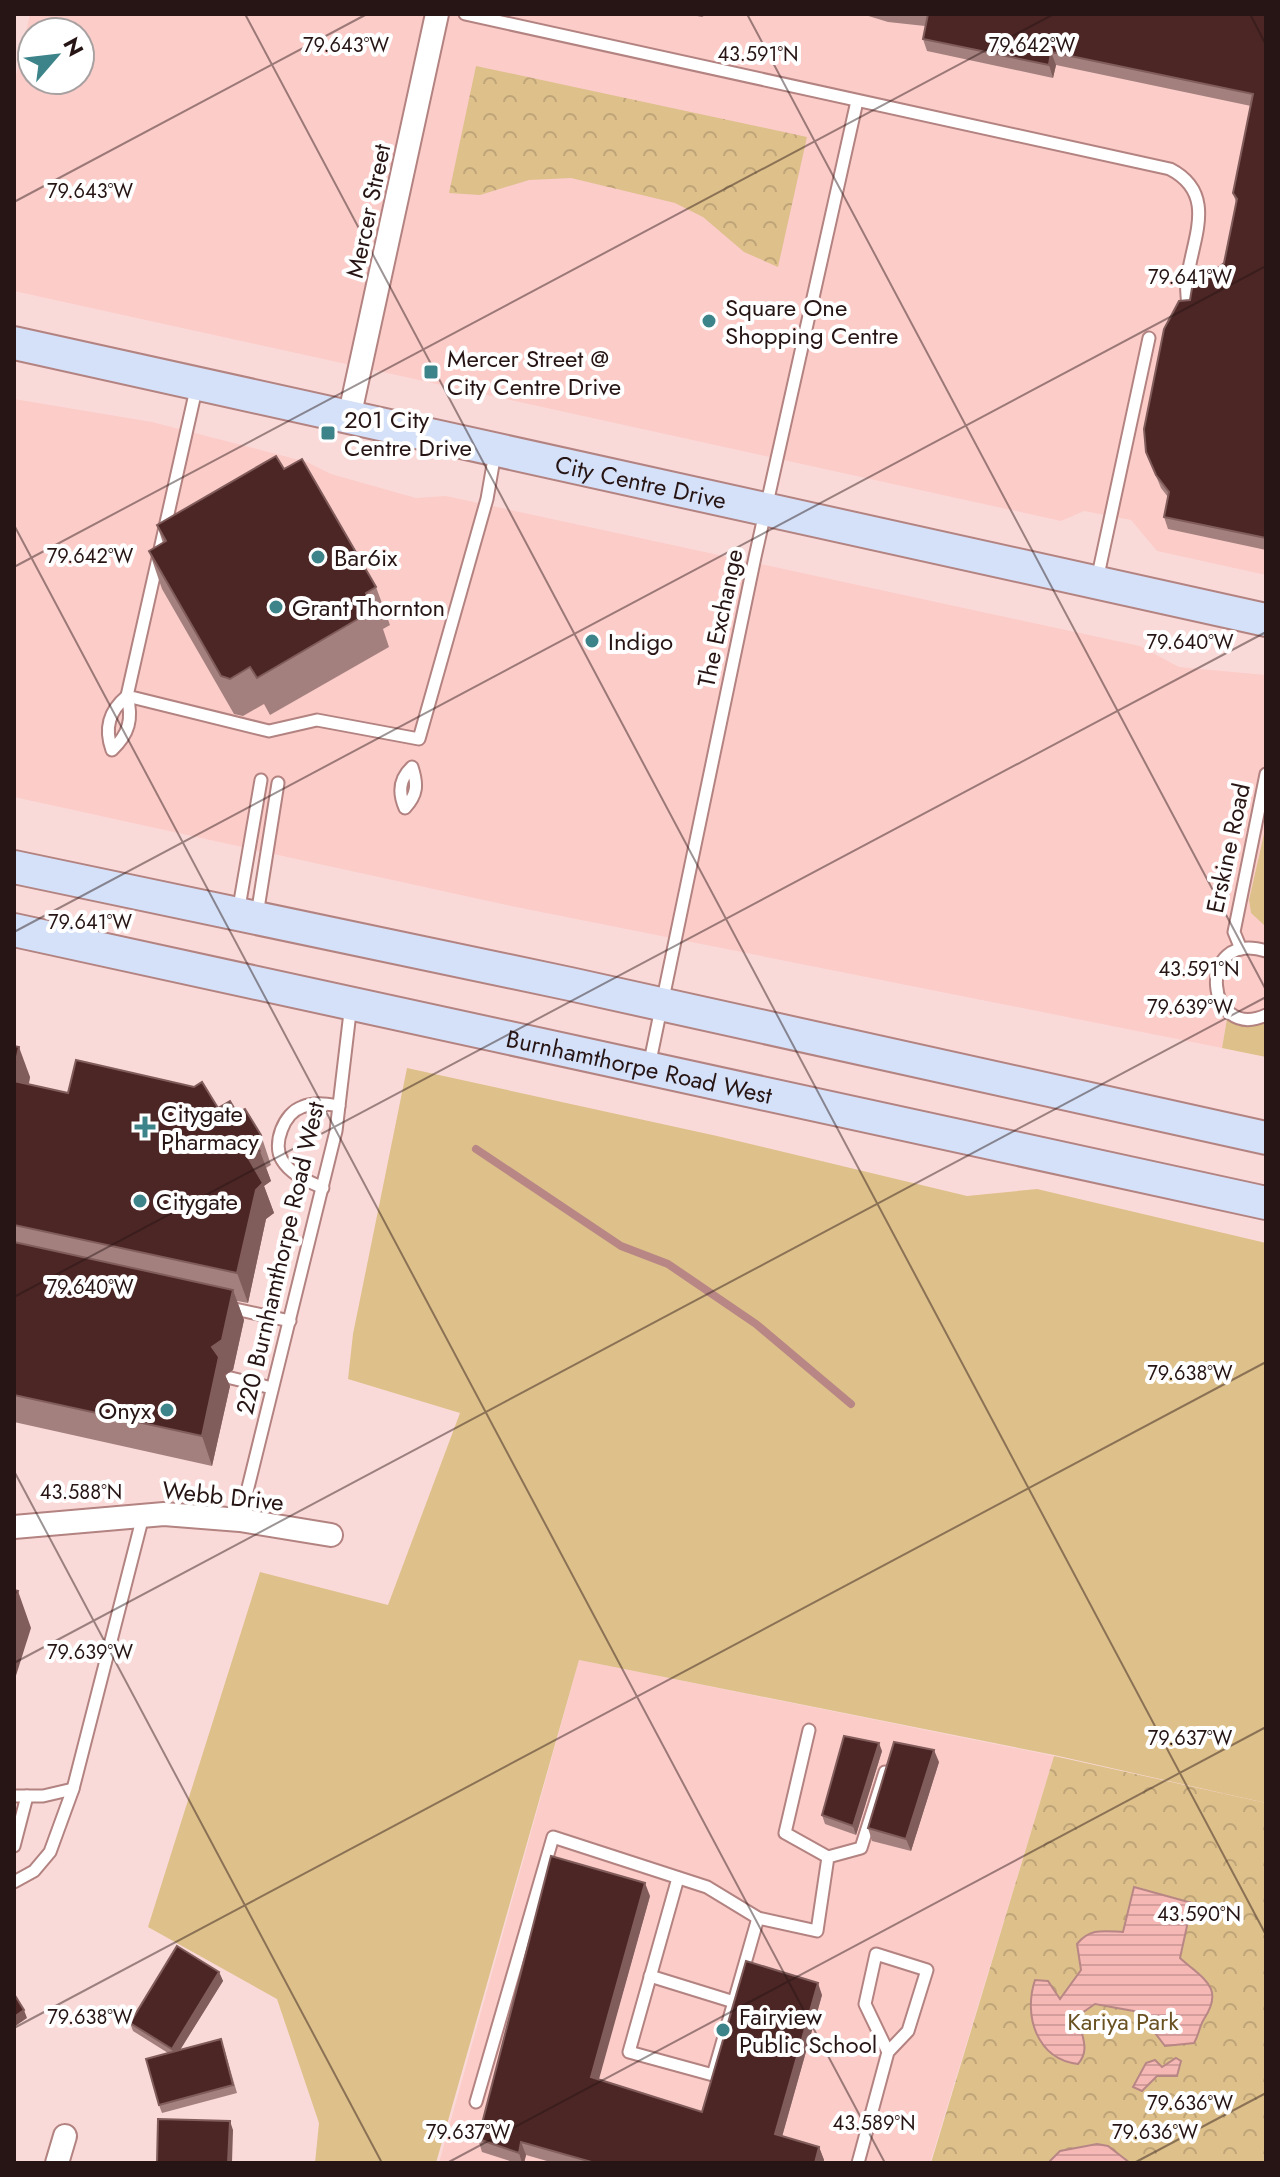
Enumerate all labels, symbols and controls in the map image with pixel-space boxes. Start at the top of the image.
north arrow [16,16,96,96]
text: N [55,31,92,62]
text: 79.643°W [303,31,389,60]
text: 79.642°W [989,31,1075,60]
text: 43.591°N [717,40,799,69]
street label: Mercer Street [337,141,399,281]
text: 79.643°W [47,177,133,206]
text: 79.641°W [1148,263,1232,292]
place label: Square One Shopping Centre [725,290,898,353]
marker: Square One Shopping Centre [700,312,718,330]
place label: Mercer Street @ City Centre Drive [447,341,621,404]
marker: Mercer Street @ City Centre Drive [422,363,440,381]
place label: 201 City Centre Drive [344,402,472,465]
marker: 201 City Centre Drive [319,424,337,442]
street label: City Centre Drive [552,446,730,518]
place label: Bar6ix [334,540,398,575]
text: 79.642°W [47,542,133,571]
street label: The Exchange [688,546,752,690]
marker: Bar6ix [309,548,327,566]
place label: Grant Thornton [292,590,445,625]
marker: Grant Thornton [267,598,285,616]
place label: Indigo [608,624,673,659]
text: 79.640°W [1146,628,1234,657]
marker: Indigo [583,632,601,650]
street label: Erskine Road [1197,780,1259,916]
text: 79.641°W [48,908,132,937]
text: 43.591°N [1158,955,1240,984]
text: 79.639°W [1147,993,1233,1022]
street label: Burnhamthorpe Road West [503,1020,776,1112]
place label: Citygate Pharmacy [161,1096,259,1159]
street label: 220 Burnhamthorpe Road West [227,1098,333,1418]
marker: Citygate Pharmacy [136,1118,154,1136]
place label: Citygate [156,1184,238,1219]
marker: Citygate [131,1192,149,1210]
text: 79.640°W [46,1273,134,1302]
text: 79.638°W [1147,1359,1233,1388]
place label: Onyx [98,1393,152,1428]
marker: Onyx [158,1401,176,1419]
street label: Webb Drive [160,1472,286,1520]
text: 43.588°N [40,1478,122,1507]
text: 79.639°W [47,1638,133,1667]
text: 79.637°W [1148,1724,1233,1753]
text: 43.590°N [1157,1900,1241,1929]
place label: Fairview Public School [739,1999,877,2062]
text: 79.638°W [47,2003,133,2032]
park label: Kariya Park [1067,2004,1179,2039]
marker: Fairview Public School [714,2021,732,2039]
text: 79.636°W [1147,2089,1233,2118]
text: 43.589°N [832,2109,916,2138]
text: 79.637°W [426,2118,511,2147]
text: 79.636°W [1112,2118,1198,2147]

